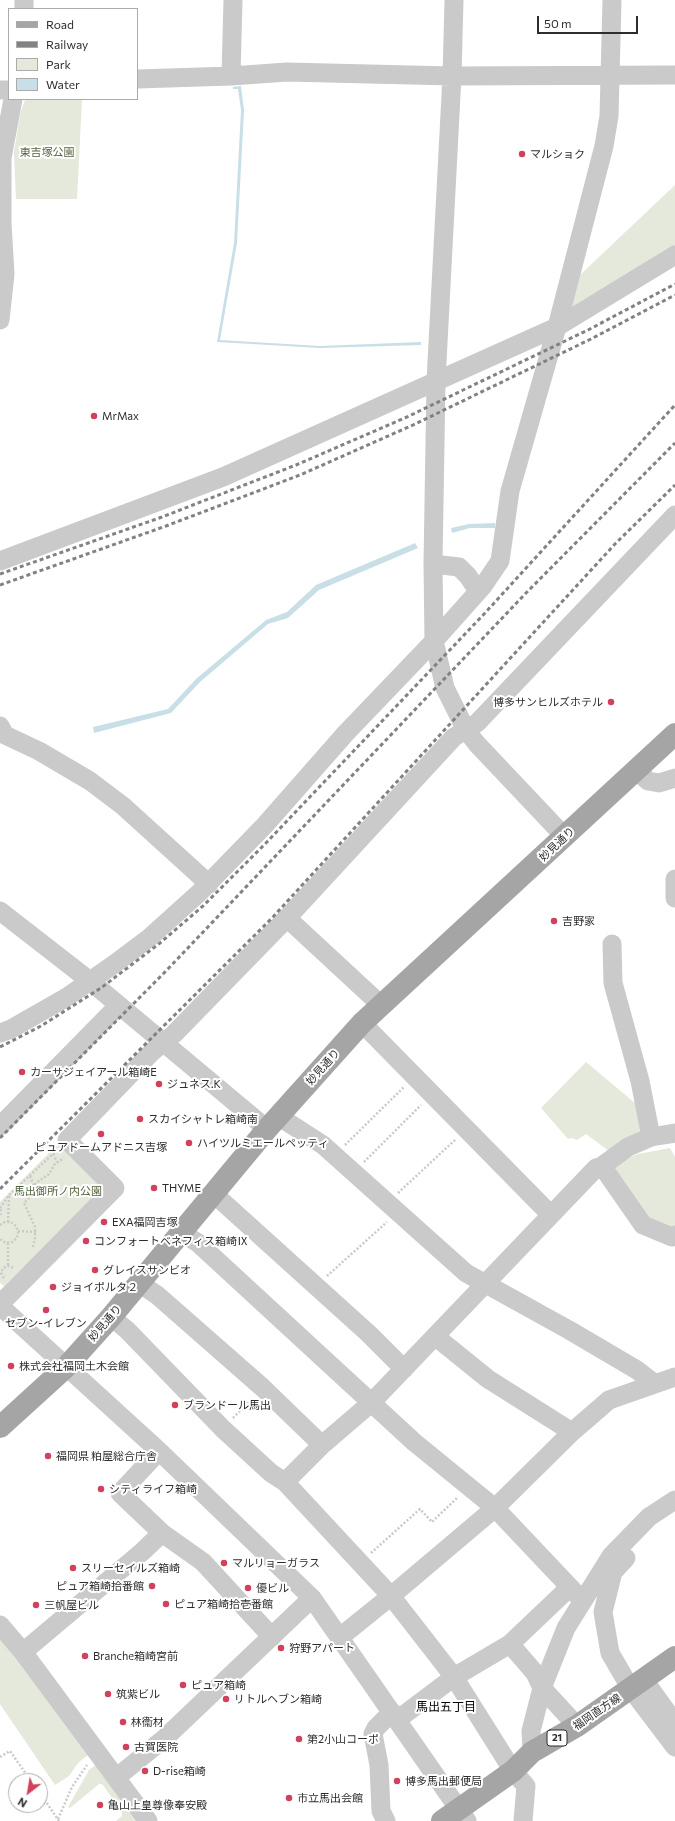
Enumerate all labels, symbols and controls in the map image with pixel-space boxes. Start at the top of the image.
legend [8,8,138,100]
scale bar [539,8,640,34]
text: 50 m [544,16,572,30]
text: Road [46,17,74,31]
text: Railway [46,37,88,51]
text: Park [46,57,71,71]
text: Water [46,77,80,91]
park label: 東吉塚公園 [20,145,74,159]
place label: マルショク [530,147,585,161]
marker: マルショク [517,149,527,159]
place label: MrMax [102,409,139,423]
marker: MrMax [89,411,99,421]
place label: 博多サンヒルズホテル [493,695,603,709]
marker: 博多サンヒルズホテル [606,697,616,707]
street label: 妙見通り [536,824,578,864]
place label: 吉野家 [562,914,595,928]
marker: 吉野家 [549,916,559,926]
street label: 妙見通り [303,1046,343,1088]
place label: カーサジェイアール箱崎E [30,1065,157,1079]
marker: カーサジェイアール箱崎E [17,1067,27,1077]
place label: ジュネス.K [167,1077,221,1091]
marker: ジュネス.K [154,1079,164,1089]
place label: スカイシャトレ箱崎南 [148,1112,258,1126]
marker: スカイシャトレ箱崎南 [135,1114,145,1124]
marker: ピュアドームアドニス吉塚 [96,1129,106,1139]
place label: ハイツルミエールペッティ [197,1136,329,1150]
marker: ハイツルミエールペッティ [184,1138,194,1148]
place label: ピュアドームアドニス吉塚 [35,1140,167,1154]
place label: THYME [162,1181,201,1195]
marker: THYME [149,1183,159,1193]
park label: 馬出御所ノ内公園 [14,1184,102,1198]
place label: EXA福岡吉塚 [112,1215,178,1229]
marker: EXA福岡吉塚 [99,1217,109,1227]
place label: コンフォートベネフィス箱崎Ⅸ [94,1234,248,1248]
marker: コンフォートベネフィス箱崎Ⅸ [81,1236,91,1246]
place label: グレイスサンビオ [103,1263,191,1277]
marker: グレイスサンビオ [90,1265,100,1275]
place label: ジョイポルタ２ [61,1280,138,1294]
marker: ジョイポルタ２ [48,1282,58,1292]
street label: 妙見通り [86,1302,124,1344]
marker: セブン-イレブン [41,1305,51,1315]
place label: セブン-イレブン [5,1316,87,1330]
place label: 株式会社福岡土木会館 [19,1359,129,1373]
marker: 株式会社福岡土木会館 [6,1361,16,1371]
place label: ブランドール馬出 [183,1398,271,1412]
marker: ブランドール馬出 [170,1400,180,1410]
place label: 福岡県 粕屋総合庁舎 [56,1449,157,1463]
marker: 福岡県 粕屋総合庁舎 [43,1451,53,1461]
place label: シティライフ箱崎 [109,1482,197,1496]
marker: シティライフ箱崎 [96,1484,106,1494]
place label: マルリョーガラス [232,1556,320,1570]
marker: マルリョーガラス [219,1558,229,1568]
place label: スリーセイルズ箱崎 [81,1561,180,1575]
marker: スリーセイルズ箱崎 [68,1563,78,1573]
place label: ピュア箱崎拾番館 [56,1579,144,1593]
marker: ピュア箱崎拾番館 [147,1581,157,1591]
place label: 優ビル [256,1581,289,1595]
marker: 優ビル [243,1583,253,1593]
place label: ピュア箱崎拾壱番館 [174,1597,273,1611]
place label: 三帆屋ビル [44,1598,99,1612]
marker: ピュア箱崎拾壱番館 [161,1599,171,1609]
marker: 三帆屋ビル [31,1600,41,1610]
place label: 狩野アパート [289,1641,355,1655]
marker: 狩野アパート [276,1643,286,1653]
place label: Branche箱崎宮前 [93,1649,178,1663]
marker: Branche箱崎宮前 [80,1651,90,1661]
place label: ピュア箱崎 [191,1678,246,1692]
marker: ピュア箱崎 [178,1680,188,1690]
place label: 筑紫ビル [116,1687,160,1701]
marker: 筑紫ビル [103,1689,113,1699]
street label: 福岡直方線 [571,1691,623,1733]
place label: リトルヘブン箱崎 [234,1692,322,1706]
marker: リトルヘブン箱崎 [221,1694,231,1704]
district label: 馬出五丁目 [416,1700,476,1714]
place label: 林衞材 [131,1715,164,1729]
marker: 林衞材 [118,1717,128,1727]
road number: 21 [547,1730,567,1746]
place label: 第2小山コーポ [307,1732,379,1746]
marker: 第2小山コーポ [294,1734,304,1744]
place label: 古賀医院 [134,1740,178,1754]
marker: 古賀医院 [121,1742,131,1752]
place label: D-rise箱崎 [153,1764,206,1778]
marker: D-rise箱崎 [140,1766,150,1776]
north arrow [8,1773,48,1813]
place label: 博多馬出郵便局 [405,1774,482,1788]
marker: 博多馬出郵便局 [392,1776,402,1786]
place label: 市立馬出会館 [297,1791,363,1805]
marker: 市立馬出会館 [284,1793,294,1803]
text: N [15,1795,29,1811]
place label: 亀山上皇尊像奉安殿 [108,1798,207,1812]
marker: 亀山上皇尊像奉安殿 [95,1800,105,1810]

